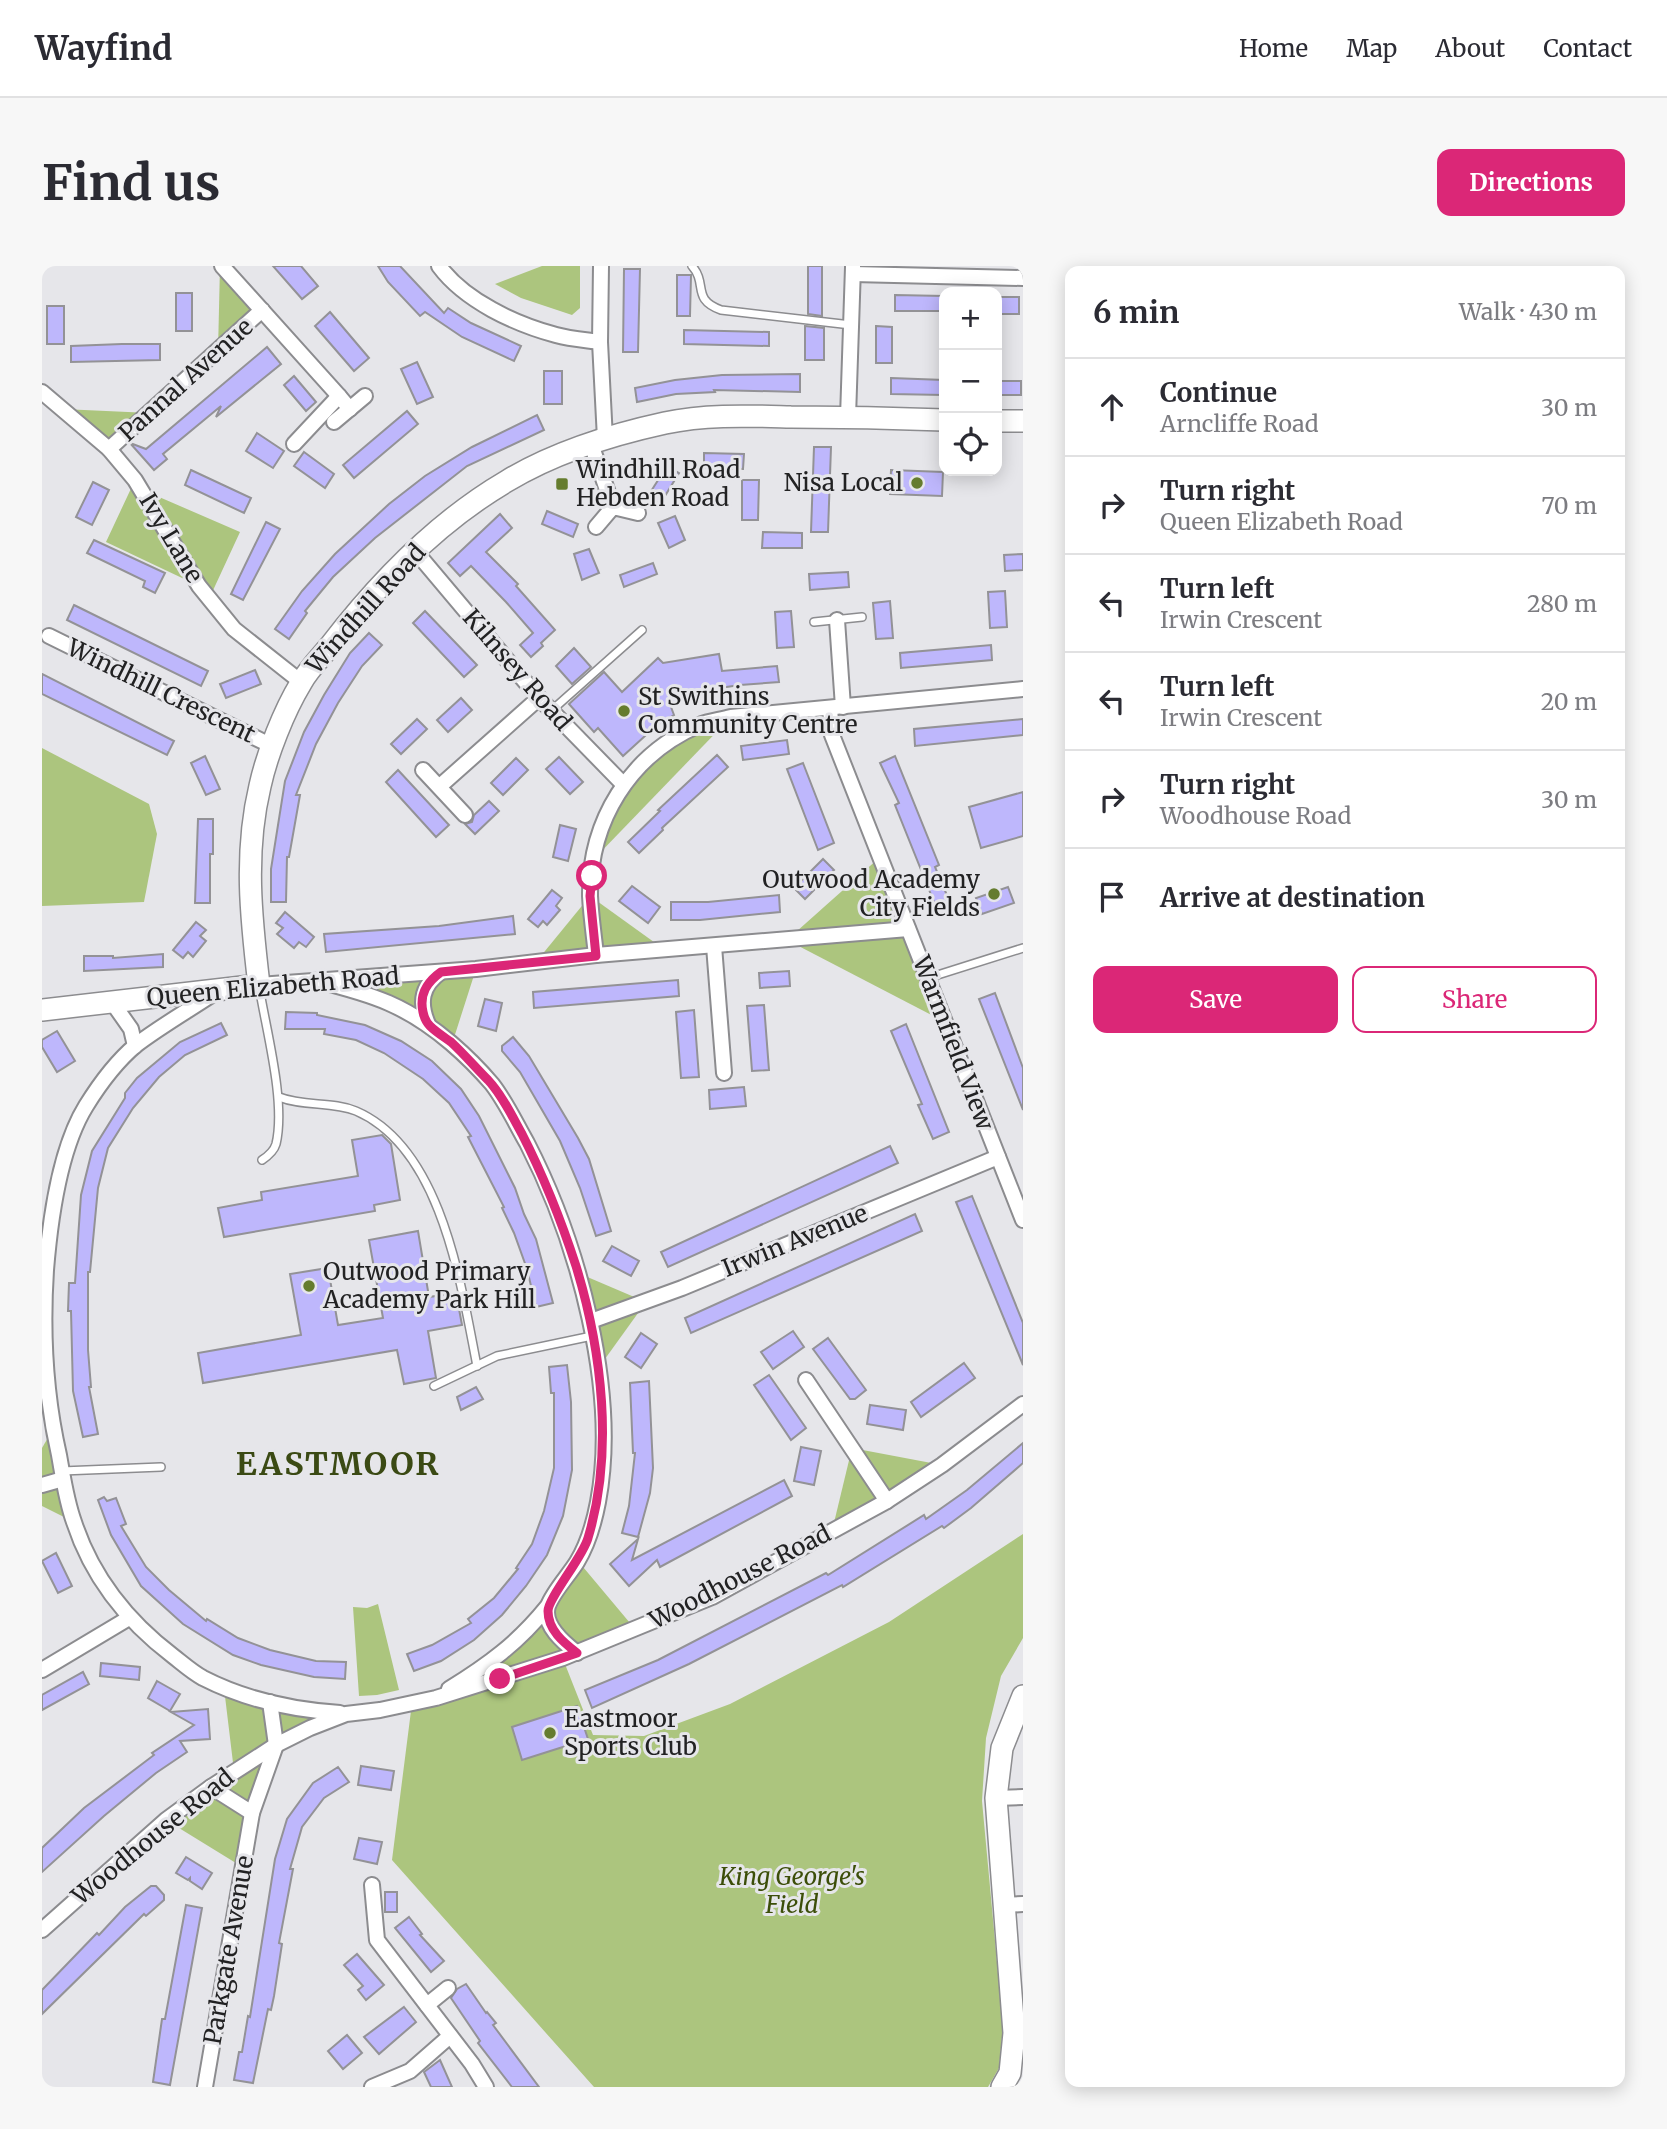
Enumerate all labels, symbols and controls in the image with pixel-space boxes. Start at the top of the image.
text: Wayfind [35,28,172,69]
text: Home [1239,33,1308,64]
text: Map [1346,33,1397,64]
text: About [1435,33,1505,64]
text: Contact [1543,33,1632,64]
button: Directions [1437,149,1625,216]
text: Find us [42,152,220,213]
map controls [939,287,1002,476]
button: + [939,287,1002,350]
text: 6 min [1093,293,1179,331]
text: Walk · 430 m [1459,297,1597,326]
street label: Pannal Avenue [112,311,259,448]
button: − [939,350,1002,413]
text: Continue [1160,376,1277,409]
icon: ahead [1093,388,1131,426]
text: 30 m [1541,393,1597,422]
text: Arncliffe Road [1160,409,1319,438]
button: locate [939,413,1002,476]
place label: Windhill Road Hebden Road [575,454,740,513]
place label: Nisa Local [784,467,903,498]
text: Turn right [1160,474,1295,507]
marker: Nisa Local [909,475,925,491]
marker: Windhill Road Hebden Road [554,476,570,492]
icon: right [1093,486,1131,524]
street label: Ivy Lane [133,487,210,588]
text: 70 m [1541,491,1597,520]
text: Queen Elizabeth Road [1160,507,1403,536]
street label: Windhill Road [298,537,432,681]
text: Turn left [1160,572,1274,605]
icon: left [1093,584,1131,622]
text: 280 m [1527,589,1597,618]
street label: Kilnsey Road [456,603,579,737]
text: Irwin Crescent [1160,605,1322,634]
street label: Windhill Crescent [61,631,261,750]
text: Turn left [1160,670,1274,703]
place label: St Swithins Community Centre [638,681,858,740]
icon: left [1093,682,1131,720]
text: 20 m [1541,687,1597,716]
marker: St Swithins Community Centre [616,703,632,719]
text: Irwin Crescent [1160,703,1322,732]
text: Turn right [1160,768,1295,801]
icon: right [1093,780,1131,818]
text: 30 m [1541,785,1597,814]
text: Woodhouse Road [1160,801,1351,830]
route start [576,860,607,891]
place label: Outwood Academy City Fields [762,864,980,923]
icon: arrive [1093,878,1131,916]
text: Arrive at destination [1160,881,1425,914]
marker: Outwood Academy City Fields [986,886,1002,902]
street label: Warmfield View [906,950,1001,1135]
street label: Queen Elizabeth Road [145,960,401,1013]
button: Save [1093,966,1338,1033]
button: Share [1352,966,1597,1033]
street label: Irwin Avenue [718,1197,872,1284]
place label: Outwood Primary Academy Park Hill [322,1256,536,1315]
marker: Outwood Primary Academy Park Hill [301,1278,317,1294]
district label: EASTMOOR [236,1444,440,1484]
street label: Woodhouse Road [643,1517,836,1636]
route end [484,1663,515,1694]
place label: Eastmoor Sports Club [564,1703,697,1762]
marker: Eastmoor Sports Club [542,1725,558,1741]
street label: Woodhouse Road [65,1762,240,1912]
street label: Parkgate Avenue [197,1853,260,2047]
park label: King George's Field [718,1861,865,1920]

